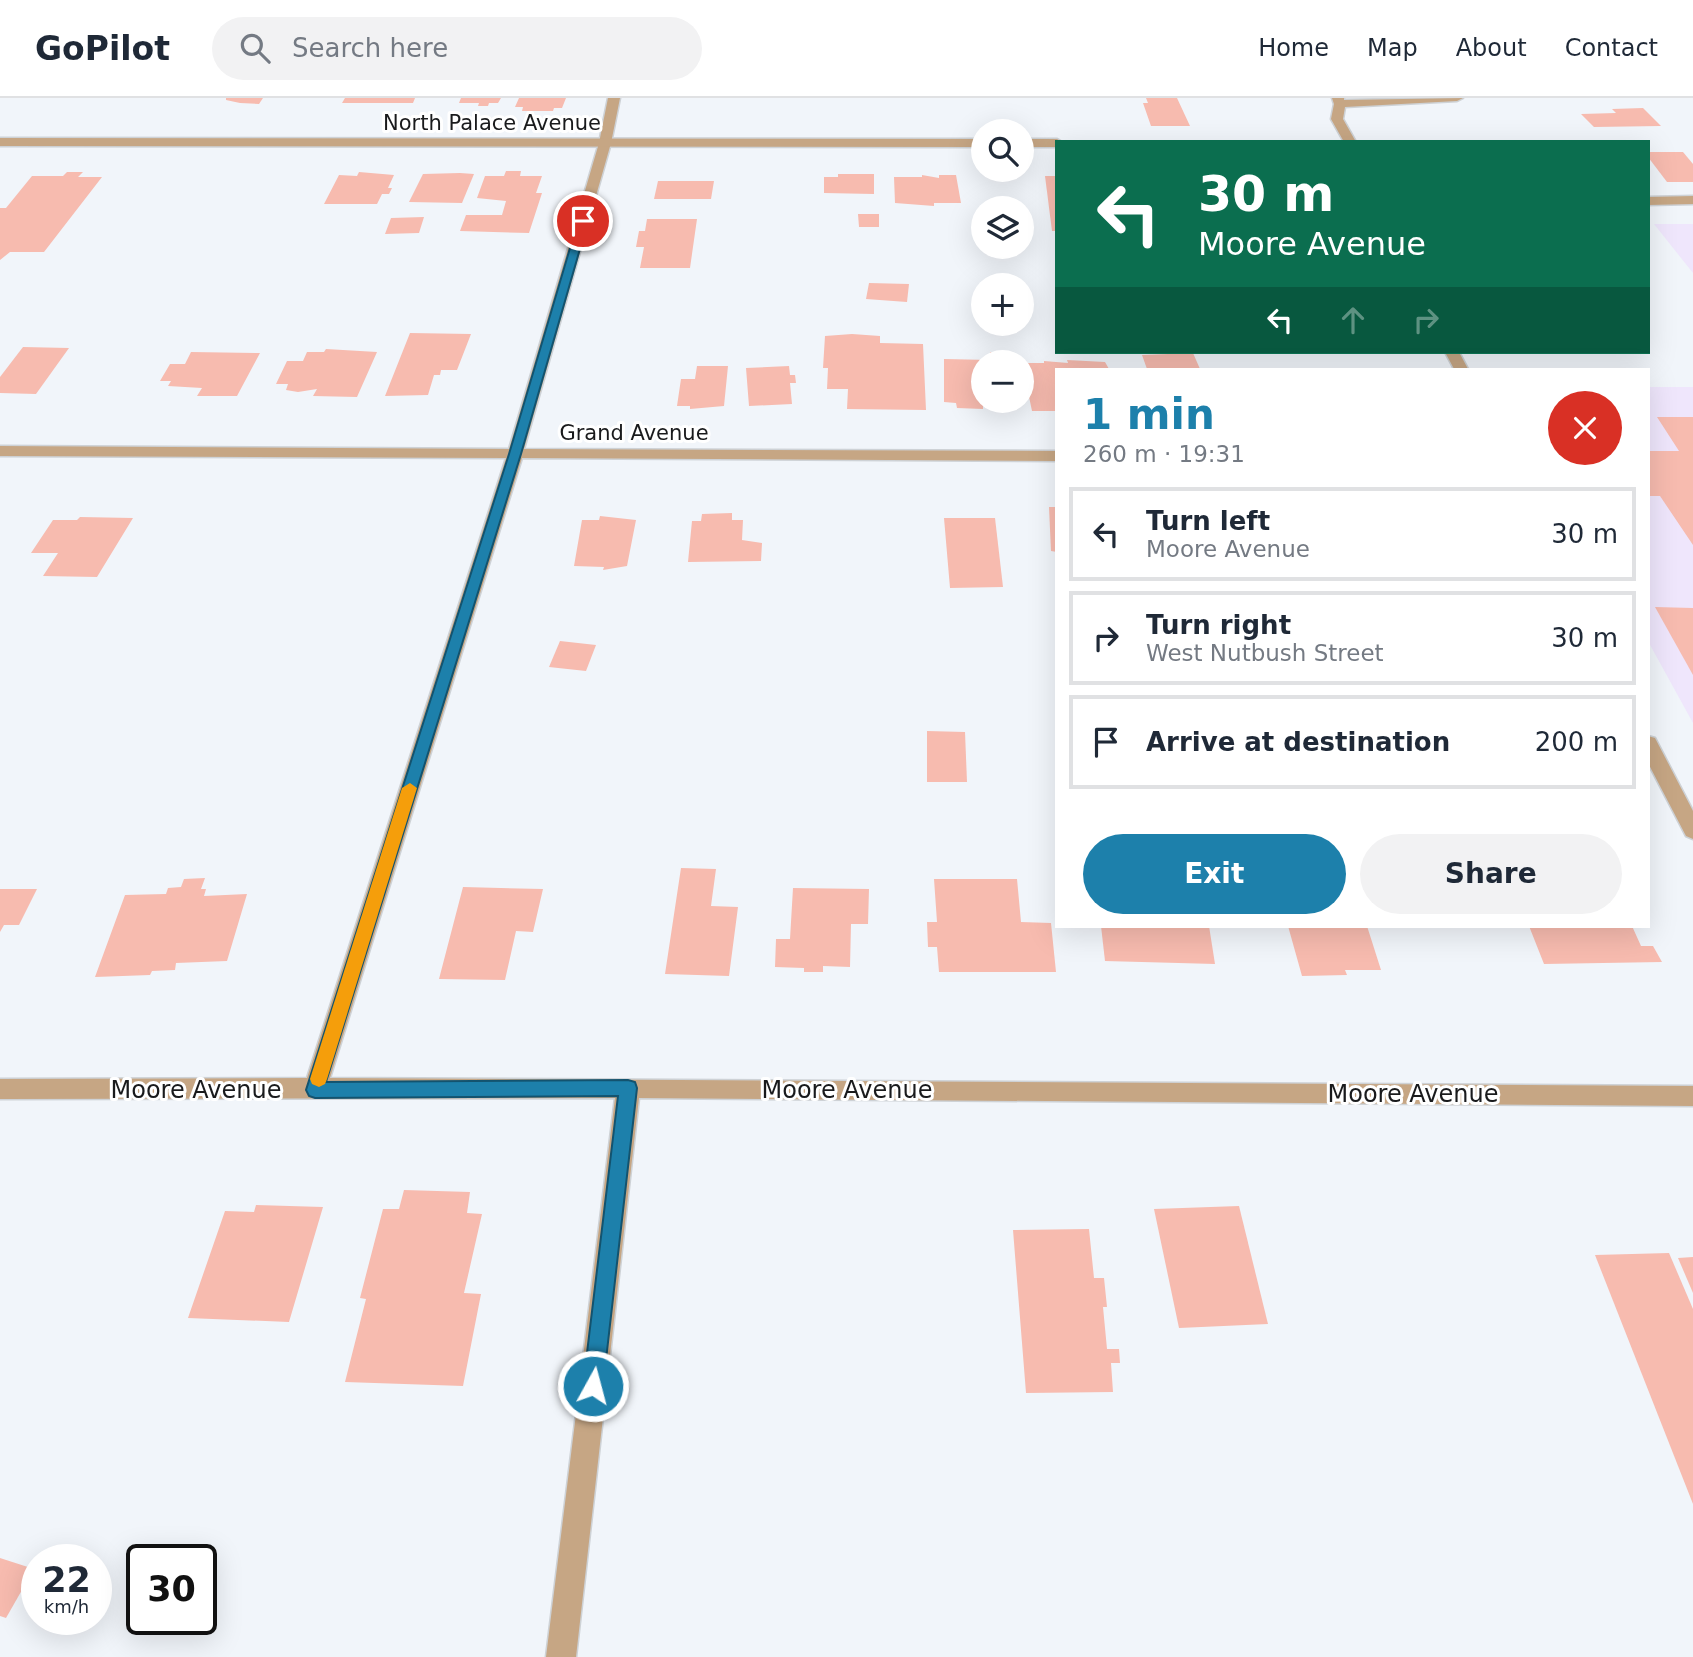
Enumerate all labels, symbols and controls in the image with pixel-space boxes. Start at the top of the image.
search box [212,17,702,80]
text: GoPilot [35,29,170,68]
icon: search [236,29,274,67]
text: Search here [292,33,448,63]
text: Home [1258,34,1329,62]
text: Map [1367,34,1418,62]
text: About [1456,34,1527,62]
text: Contact [1565,34,1658,62]
street label: North Palace Avenue [383,111,601,135]
map controls [971,119,1034,413]
button: search [971,119,1034,182]
text: 30 m [1198,166,1334,223]
icon: left [1083,168,1174,259]
pin [553,191,613,251]
button: layers [971,196,1034,259]
icon: arrive [564,202,602,240]
text: Moore Avenue [1198,225,1426,263]
button: + [971,273,1034,336]
icon: left [1261,301,1299,339]
icon: ahead [1334,301,1372,339]
icon: right [1407,301,1445,339]
button: − [971,350,1034,413]
text: 1 min [1083,390,1215,439]
button: close [1548,391,1622,465]
street label: Grand Avenue [559,421,709,445]
text: 260 m · 19:31 [1083,441,1245,467]
text: Turn left [1146,506,1270,536]
icon: left [1087,515,1125,553]
text: 30 m [1551,519,1618,549]
text: Moore Avenue [1146,536,1310,562]
text: Turn right [1146,610,1291,640]
icon: right [1087,619,1125,657]
text: 30 m [1551,623,1618,653]
text: West Nutbush Street [1146,640,1384,666]
icon: arrive [1087,723,1125,761]
text: Arrive at destination [1146,727,1450,757]
text: 200 m [1535,727,1618,757]
button: Exit [1083,834,1346,914]
button: Share [1360,834,1622,914]
street label: Moore Avenue [111,1076,281,1104]
street label: Moore Avenue [762,1076,932,1104]
street label: Moore Avenue [1328,1080,1498,1108]
position arrow [556,1349,630,1423]
speed limit sign: 30 [126,1544,217,1635]
text: 22 [42,1560,91,1600]
text: km/h [44,1596,89,1617]

